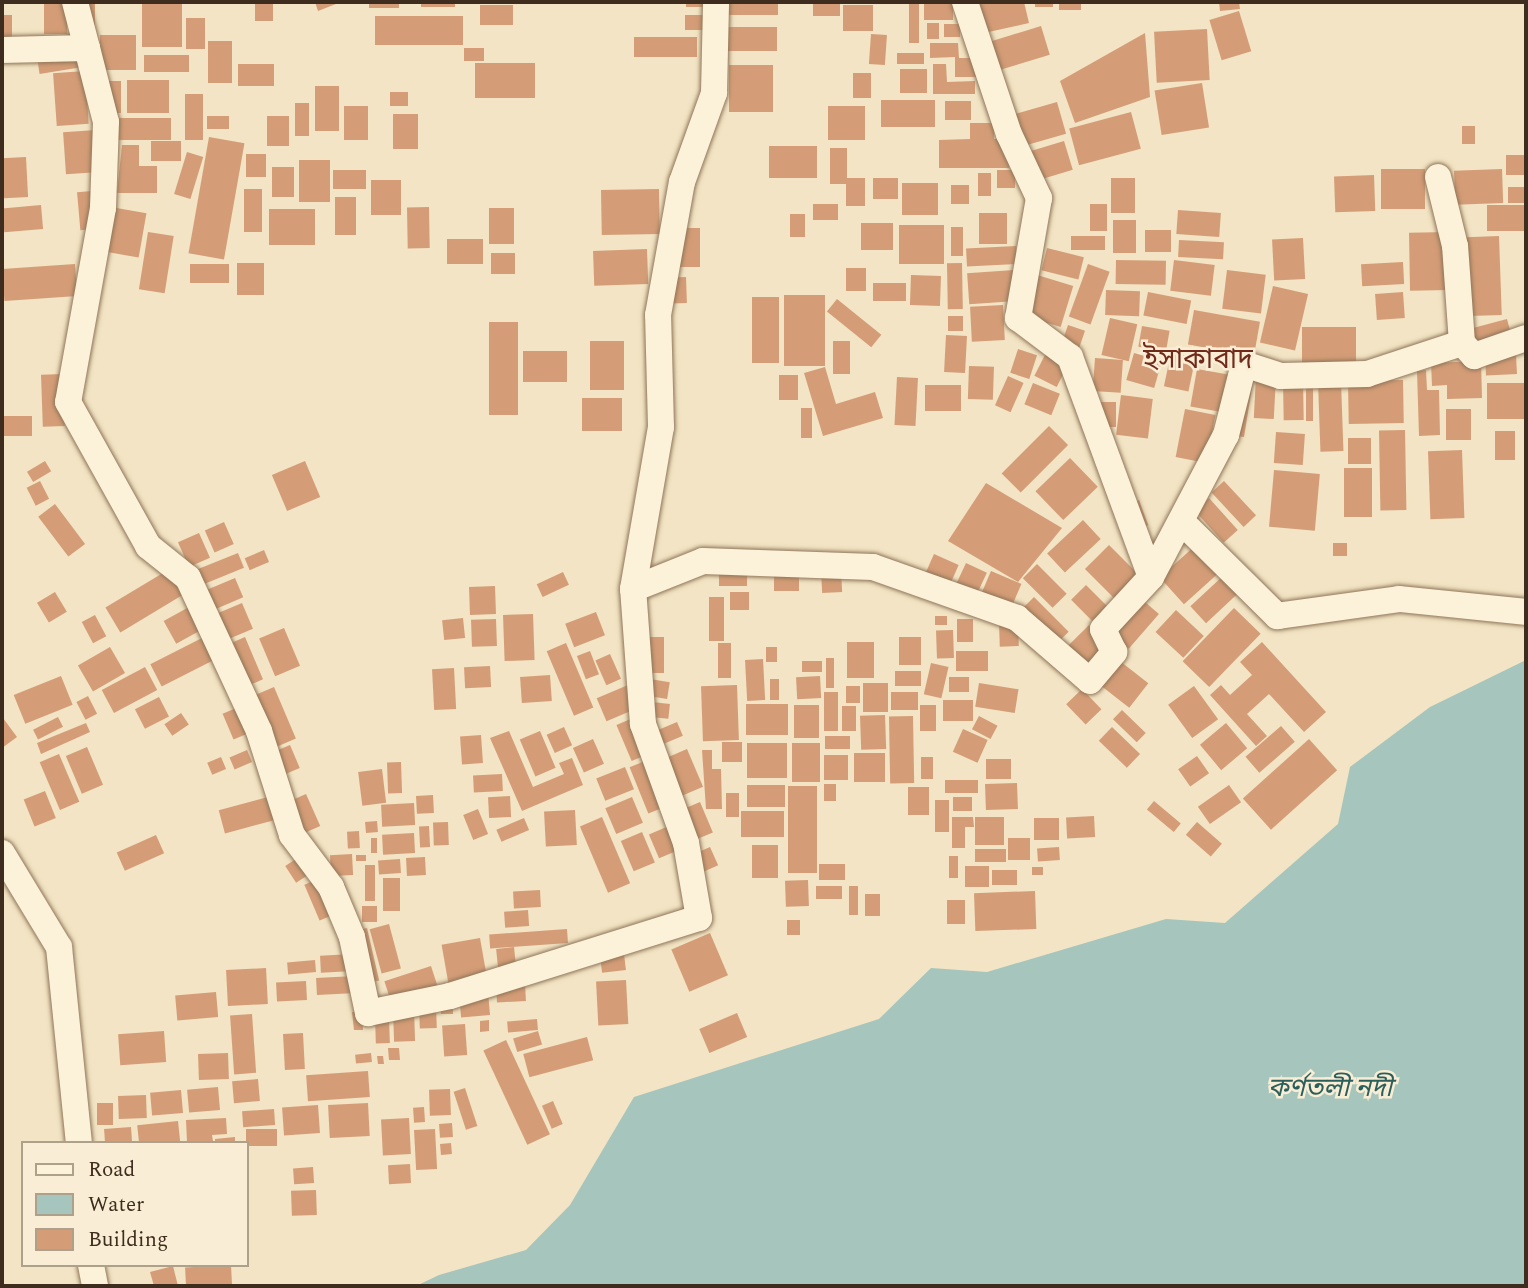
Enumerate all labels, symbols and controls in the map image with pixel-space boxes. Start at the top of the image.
district label: ইসাকাবাদ [1143,343,1253,377]
water label: কর্ণতলী নদী [1268,1073,1392,1105]
legend [21,1141,248,1267]
text: Road [88,1154,135,1186]
text: Water [88,1189,144,1221]
text: Building [88,1224,168,1256]

